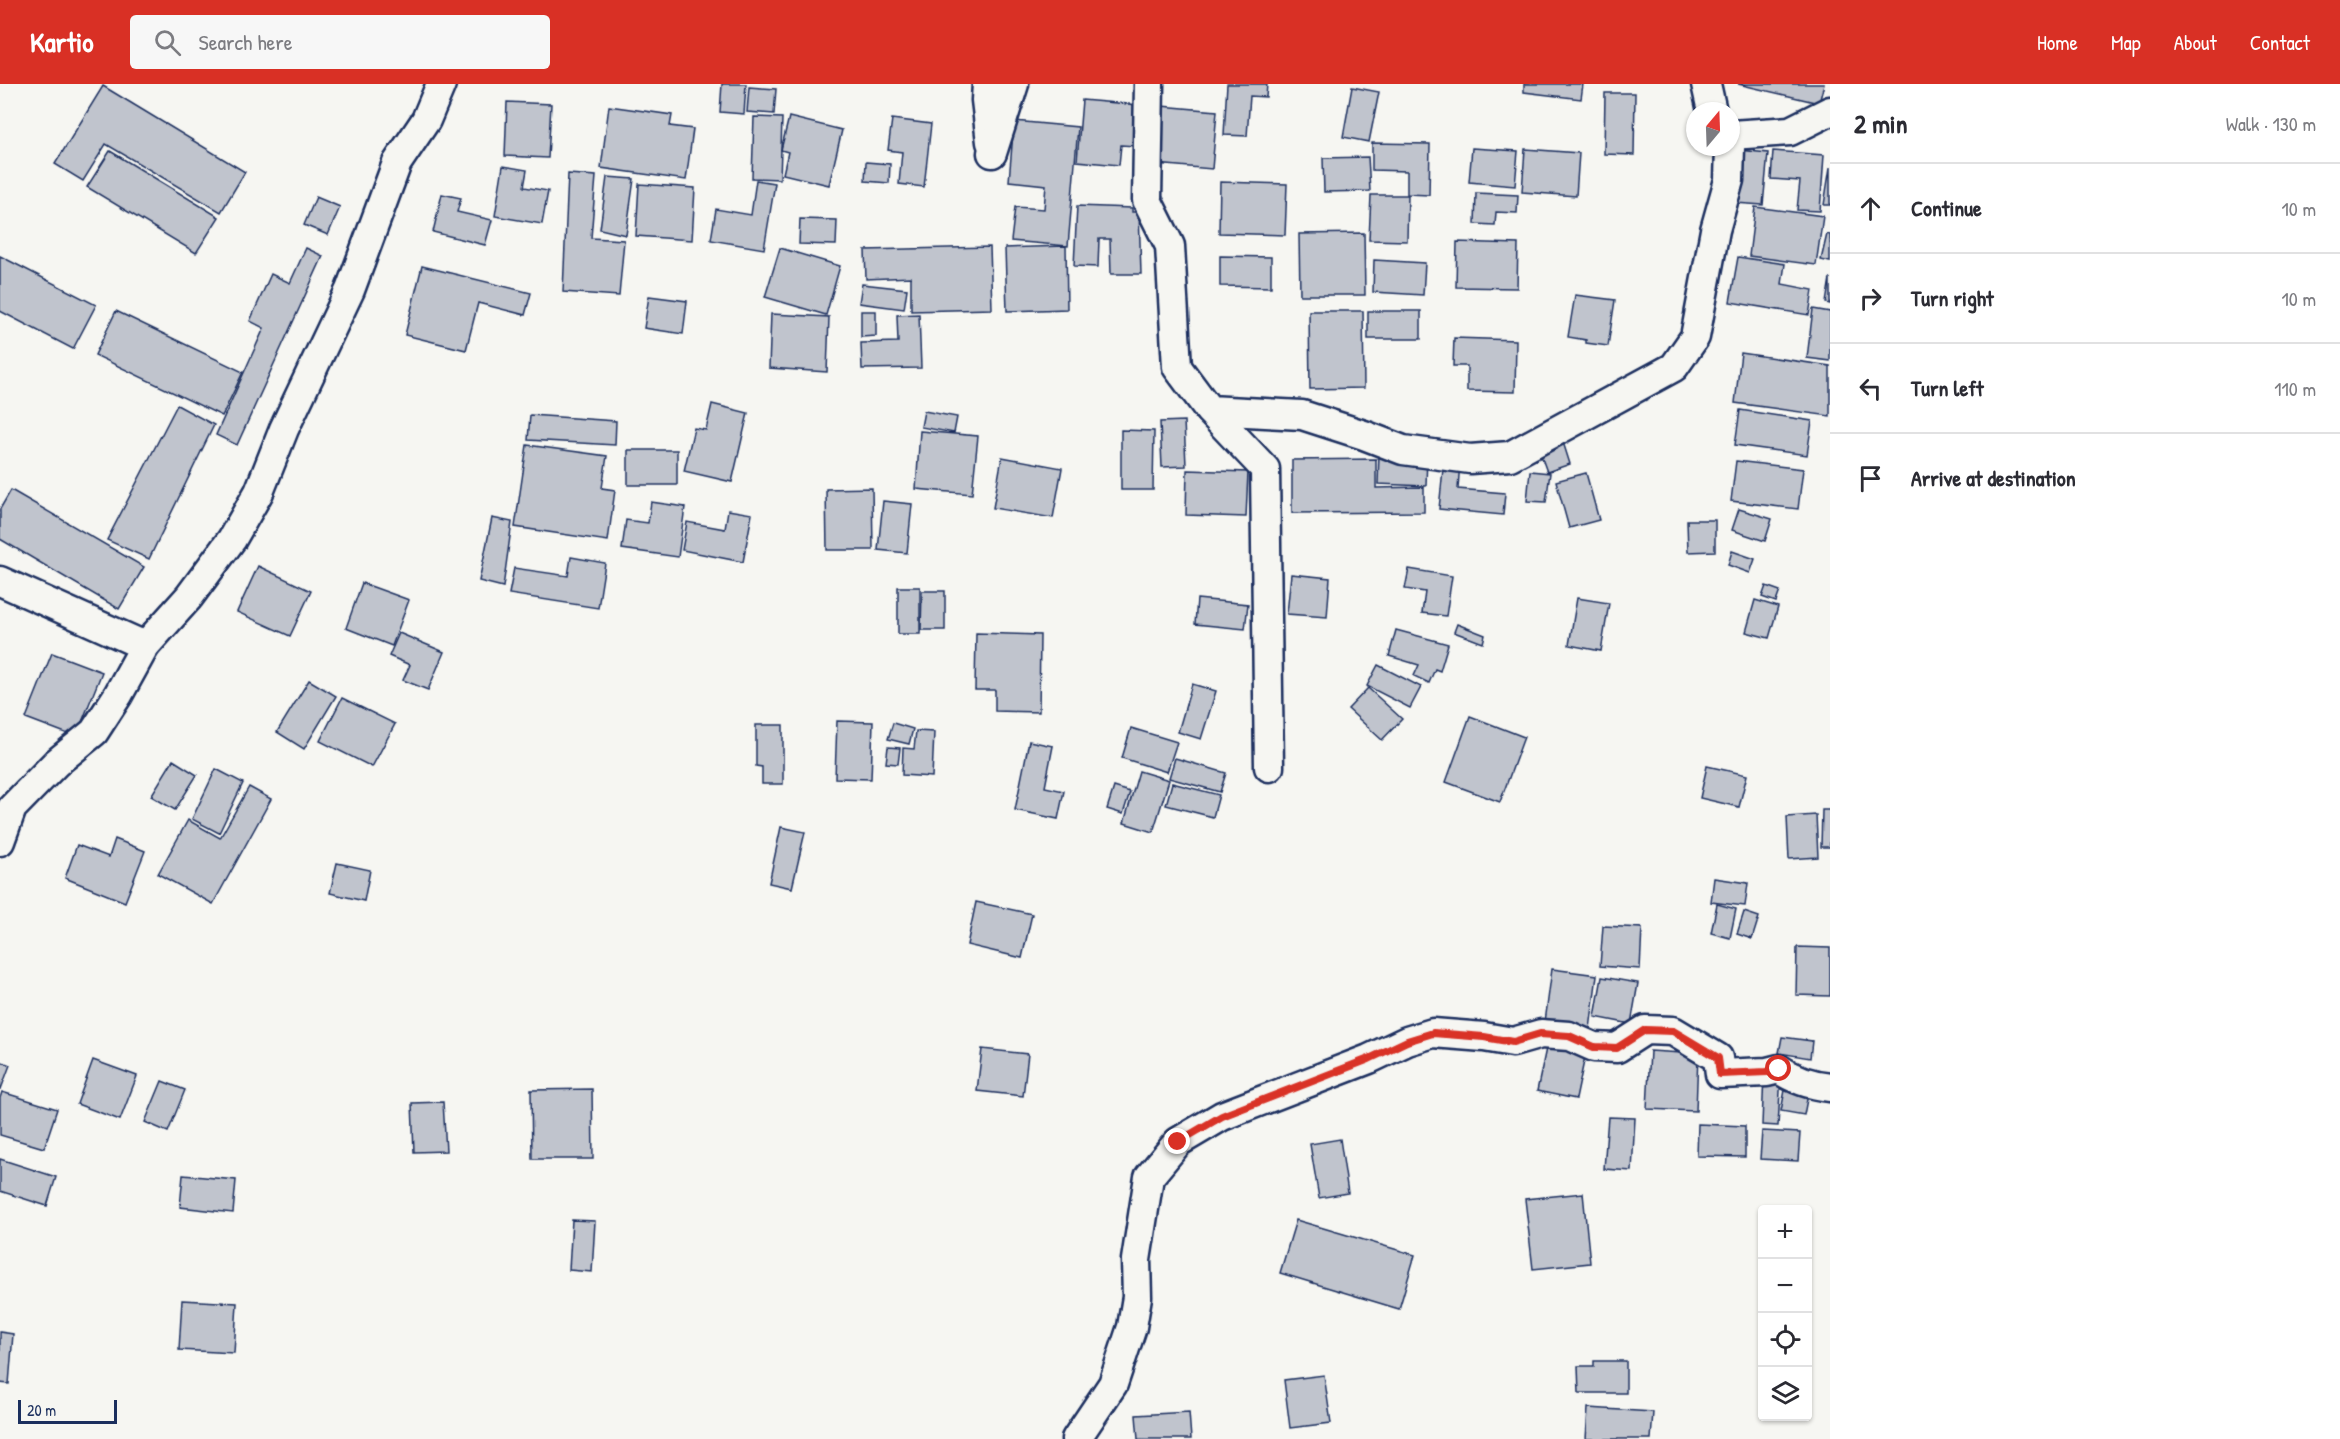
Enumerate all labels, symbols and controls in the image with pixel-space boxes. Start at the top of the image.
search box [130,15,550,69]
text: Kartio [30,23,94,61]
icon: search [151,26,184,59]
text: Search here [199,27,293,57]
text: Home [2037,28,2078,57]
text: Map [2111,28,2141,57]
text: About [2174,28,2217,57]
text: Contact [2250,28,2310,57]
north arrow [1686,102,1740,156]
text: 2 min [1854,106,1907,141]
text: Walk · 130 m [2226,110,2316,137]
icon: ahead [1854,192,1887,225]
text: Continue [1911,193,1982,223]
text: 10 m [2282,195,2316,222]
icon: right [1854,282,1887,315]
text: Turn right [1911,283,1994,313]
text: 10 m [2282,285,2316,312]
icon: left [1854,372,1887,405]
text: Turn left [1911,373,1984,403]
text: 110 m [2274,375,2316,402]
icon: arrive [1854,462,1887,495]
text: Arrive at destination [1911,463,2076,493]
route start [1765,1055,1791,1081]
route end [1164,1128,1190,1154]
map controls [1758,1205,1812,1421]
button: + [1758,1205,1812,1259]
button: − [1758,1259,1812,1313]
button: locate [1758,1313,1812,1367]
button: layers [1758,1367,1812,1421]
scale bar [18,1397,117,1424]
text: 20 m [27,1399,56,1421]

